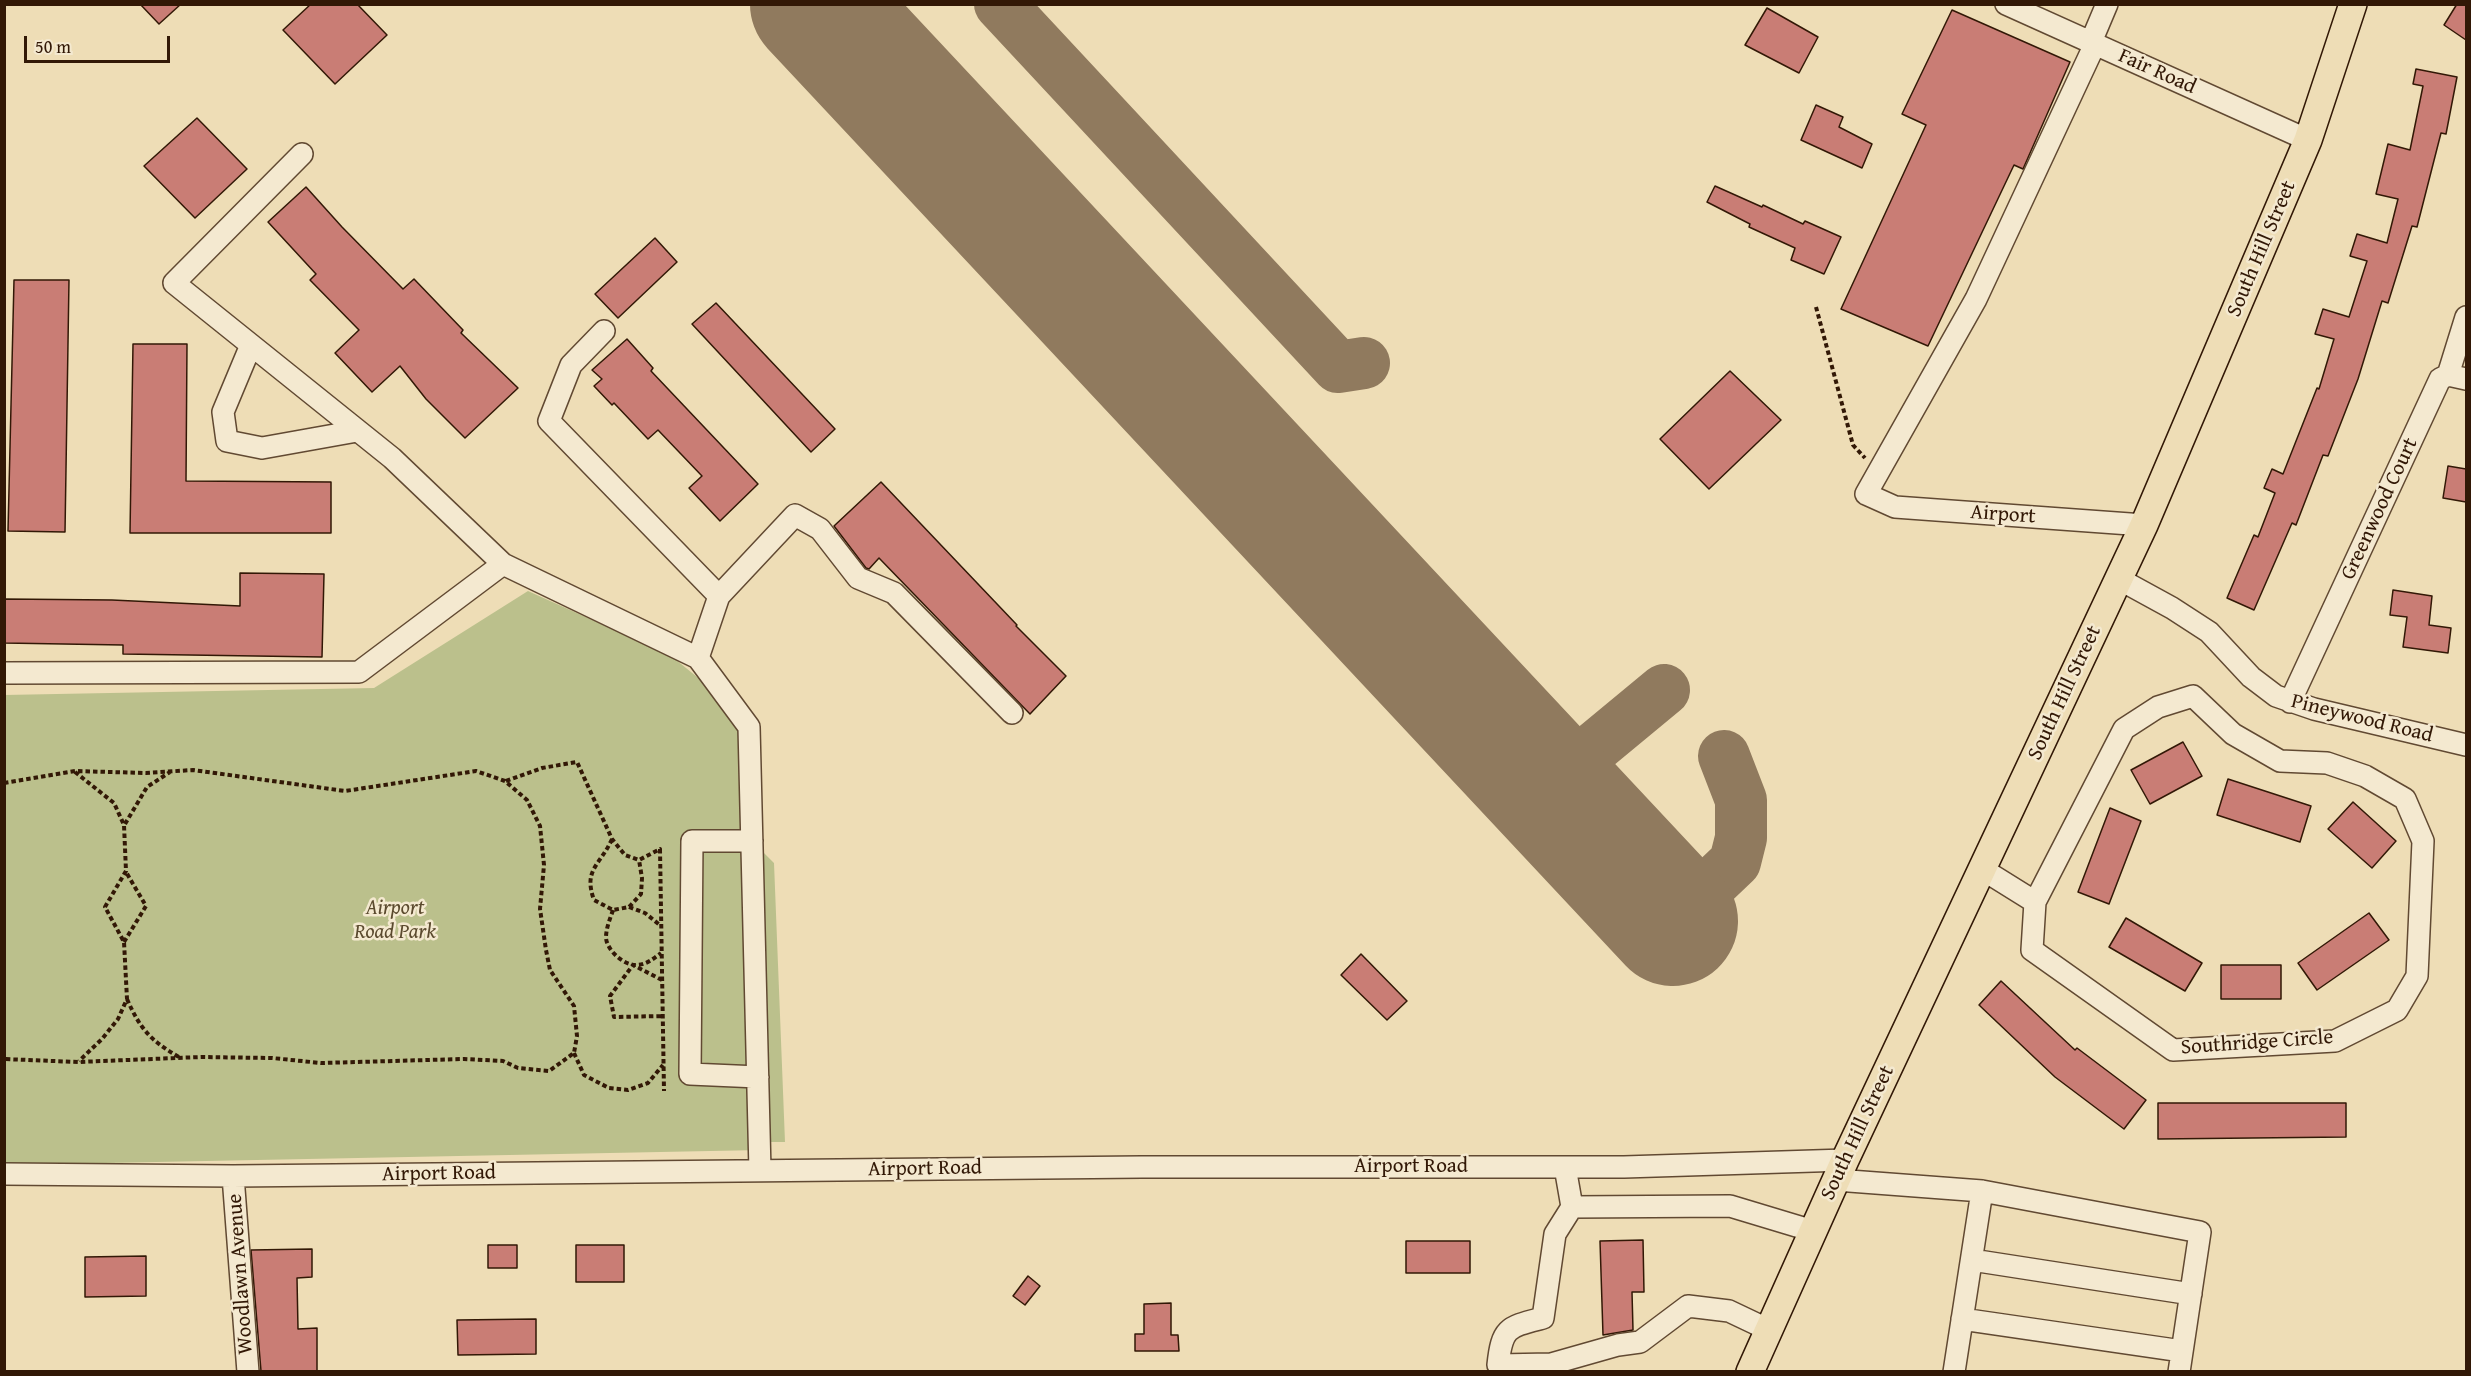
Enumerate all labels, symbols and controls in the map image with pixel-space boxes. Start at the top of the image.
scale bar [27,24,172,62]
text: 50 m [35,33,71,60]
street label: Fair Road [2114,44,2200,100]
street label: South Hill Street [2222,177,2302,321]
street label: Greenwood Court [2336,434,2424,584]
street label: Airport [1970,500,2036,530]
street label: South Hill Street [2023,622,2107,764]
street label: Pineywood Road [2289,689,2435,749]
park label: Airport Road Park [354,896,436,946]
street label: Southridge Circle [2180,1025,2334,1061]
street label: South Hill Street [1816,1062,1900,1204]
street label: Airport Road [1354,1154,1468,1180]
street label: Airport Road [868,1155,982,1183]
street label: Airport Road [382,1160,496,1188]
street label: Woodlawn Avenue [223,1193,259,1355]

